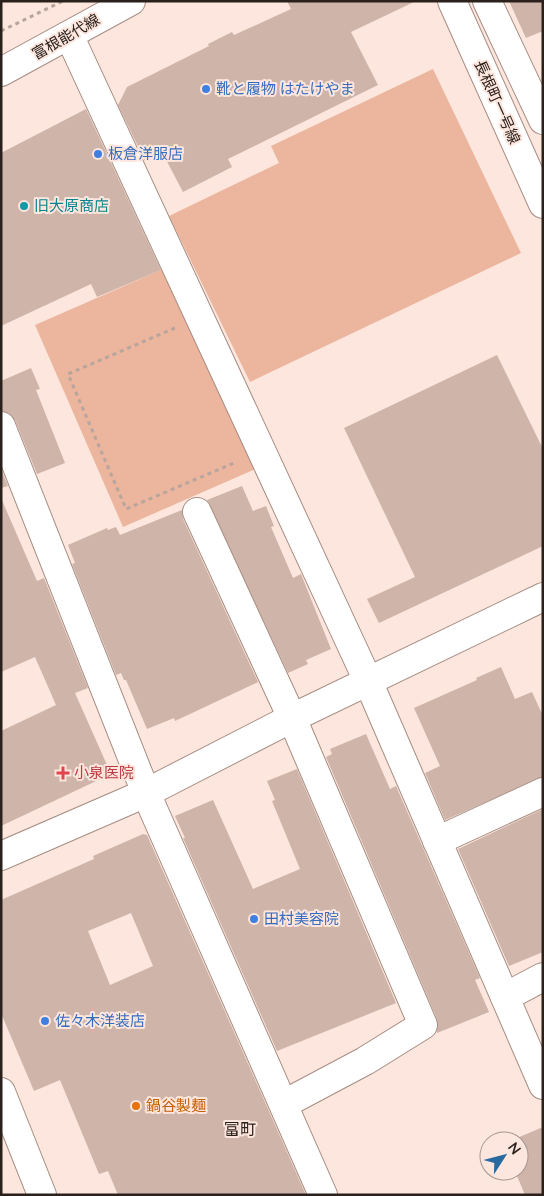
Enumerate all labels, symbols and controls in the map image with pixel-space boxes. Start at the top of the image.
street label: 富根能代線 [29,10,102,63]
street label: 長根町一号線 [471,57,524,146]
place label: 靴と履物 はたけやま [216,79,355,97]
marker: 靴と履物 はたけやま [200,83,212,95]
place label: 板倉洋服店 [108,144,183,162]
marker: 板倉洋服店 [92,148,104,160]
place label: 旧大原商店 [34,196,109,214]
marker: 旧大原商店 [18,200,30,212]
place label: 小泉医院 [74,763,134,781]
marker: 小泉医院 [56,766,70,780]
place label: 田村美容院 [264,909,339,927]
marker: 田村美容院 [248,913,260,925]
place label: 佐々木洋装店 [55,1011,145,1029]
marker: 佐々木洋装店 [39,1015,51,1027]
place label: 鍋谷製麺 [146,1096,206,1114]
marker: 鍋谷製麺 [130,1100,142,1112]
district label: 富町 [224,1119,256,1138]
north arrow [479,1131,529,1181]
text: N [505,1139,525,1157]

